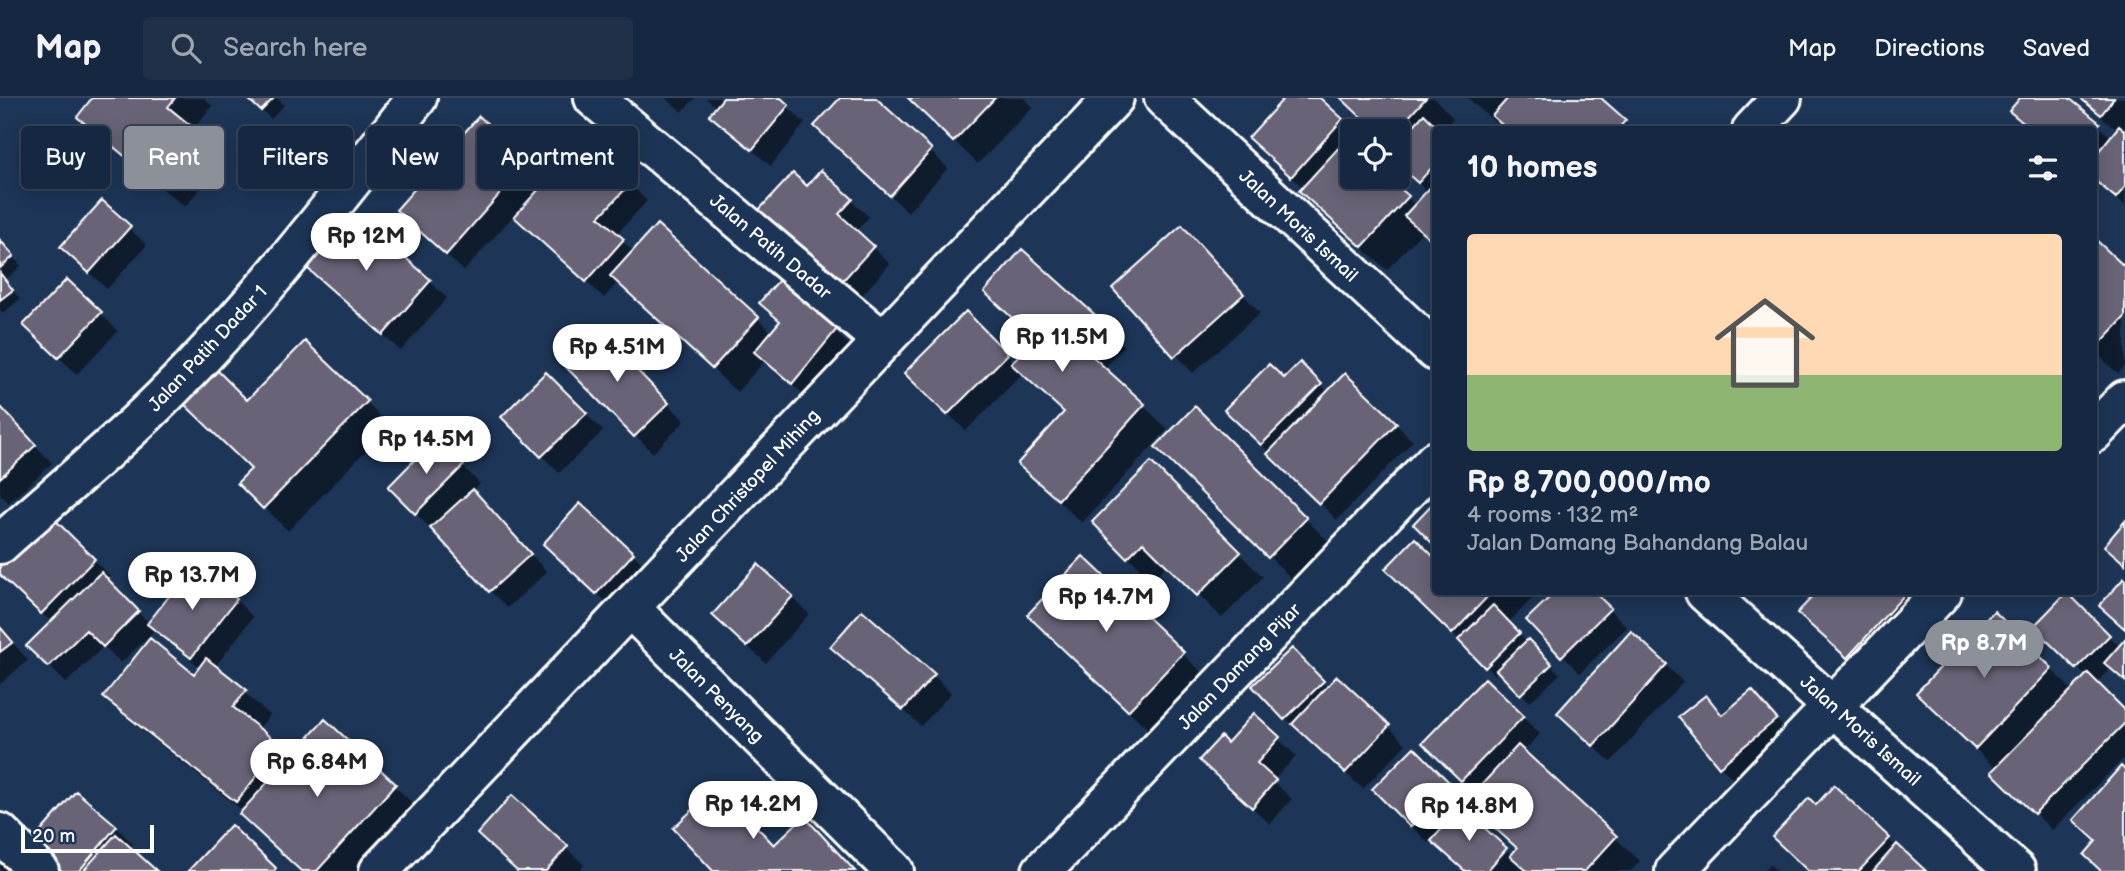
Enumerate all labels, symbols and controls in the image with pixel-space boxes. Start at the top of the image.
search box [143,17,633,80]
text: Map [35,28,101,68]
icon: search [167,29,205,67]
text: Search here [223,33,367,64]
text: Map [1788,34,1836,63]
text: Directions [1874,34,1985,63]
text: Saved [2023,34,2090,63]
map controls [1340,119,1410,189]
button: locate [1340,119,1410,189]
chip: Buy [21,126,110,189]
chip: Rent [124,126,224,189]
chip: Filters [238,126,353,189]
chip: New [367,126,463,189]
chip: Apartment [477,126,638,189]
icon: filters [2024,149,2062,187]
text: 10 homes [1467,150,1598,186]
street label: Jalan Moris Ismail [1234,165,1362,287]
street label: Jalan Patih Dadar [705,190,836,305]
pin: Rp 12M [309,214,423,273]
text: Rp 12M [327,222,405,250]
icon: home [1702,280,1828,406]
street label: Jalan Patih Dadar 1 [144,281,272,417]
pin: Rp 11.5M [990,314,1134,374]
text: Rp 11.5M [1016,323,1108,351]
pin: Rp 4.51M [545,324,689,384]
text: Rp 4.51M [569,333,665,361]
street label: Jalan Christopel Mihing [671,405,825,567]
pin: Rp 14.5M [354,416,498,476]
text: Rp 14.5M [378,425,474,453]
text: Rp 8,700,000/mo [1467,465,1711,501]
text: 4 rooms · 132 m² [1467,501,1638,529]
text: Jalan Damang Bahandang Balau [1467,529,1808,557]
pin: Rp 13.7M [120,552,264,612]
text: Rp 13.7M [144,561,240,589]
pin: Rp 14.7M [1034,574,1178,634]
text: Rp 14.7M [1058,583,1154,611]
street label: Jalan Damang Pijar [1174,598,1307,735]
pin: Rp 8.7M [1919,620,2049,680]
text: Rp 8.7M [1941,629,2027,657]
street label: Jalan Penyang [664,644,768,748]
street label: Jalan Moris Ismail [1795,671,1925,791]
pin: Rp 6.84M [245,740,389,799]
text: Rp 6.84M [266,748,368,776]
pin: Rp 14.2M [681,782,825,841]
pin: Rp 14.8M [1397,784,1541,843]
text: Rp 14.2M [704,790,802,818]
text: Rp 14.8M [1420,792,1518,820]
scale bar [21,822,154,854]
text: 20 m [32,825,75,848]

